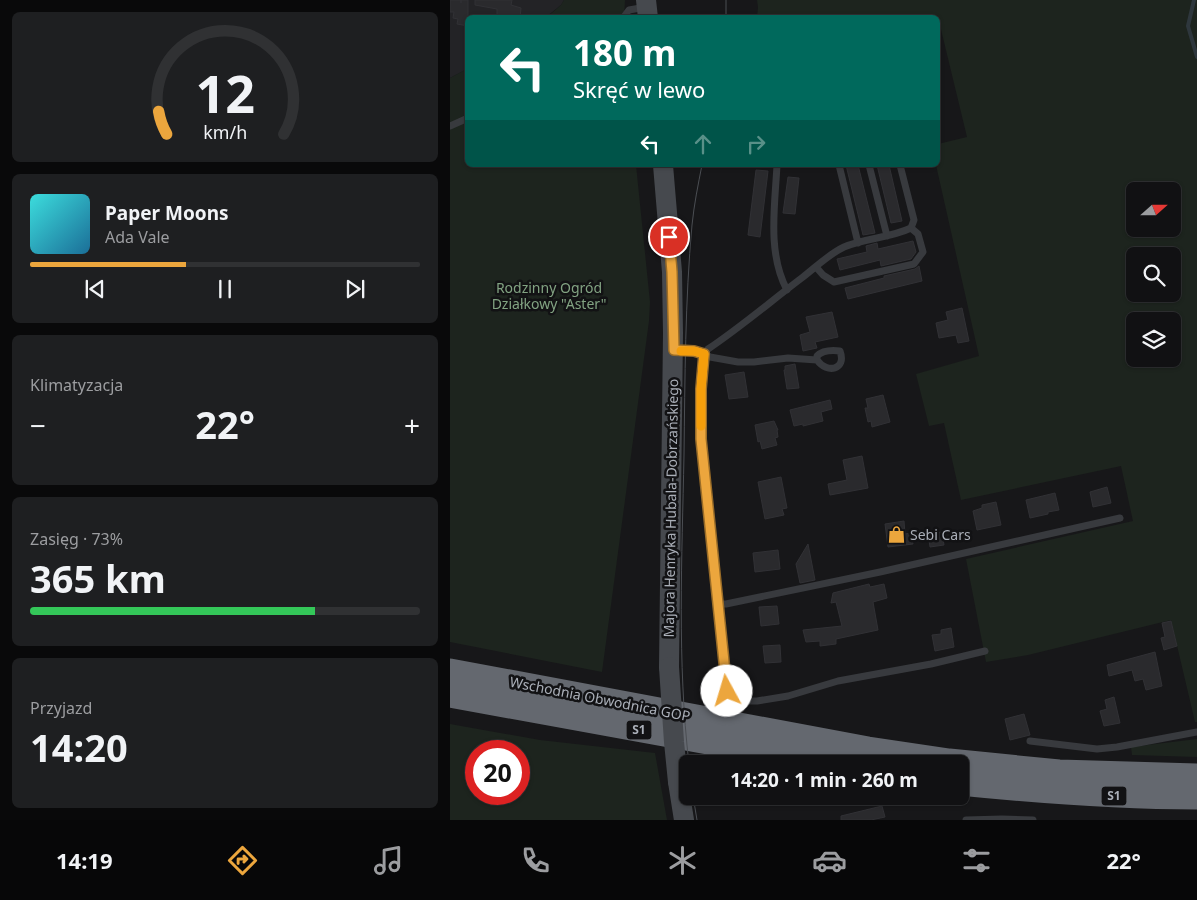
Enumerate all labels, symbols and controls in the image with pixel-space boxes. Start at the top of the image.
text: 180 m [573,29,676,76]
icon: left [490,35,555,100]
text: 12 [195,57,255,128]
text: Skręć w lewo [573,74,705,104]
text: km/h [203,120,247,144]
icon: left [636,130,664,158]
icon: ahead [689,130,717,158]
icon: right [742,130,770,158]
north arrow [1126,182,1181,238]
map controls [1126,182,1181,367]
text: Paper Moons [105,200,229,226]
pin [648,216,690,258]
icon: arrive [655,223,683,251]
text: Ada Vale [105,226,170,248]
button: search [1126,247,1181,302]
icon: previous [81,275,109,303]
icon: pause [211,275,239,303]
icon: next [341,275,369,303]
park label: Rodzinny Ogród Działkowy "Aster" [492,278,606,313]
button: layers [1126,312,1181,367]
text: Klimatyzacja [30,374,123,396]
street label: Majora Henryka Hubala-Dobrzańskiego [659,378,682,638]
text: 22° [195,398,255,450]
text: − [30,406,46,444]
text: + [404,406,420,444]
shop icon: Sebi Cars [886,525,906,545]
place label: Sebi Cars [910,525,971,544]
text: Zasięg · 73% [30,528,123,550]
text: 365 km [30,552,166,604]
position arrow [700,664,752,716]
street label: Wschodnia Obwodnica GOP [508,672,692,725]
text: Przyjazd [30,697,92,719]
road number: S1 [626,720,652,740]
text: 14:20 [30,721,128,773]
speed limit sign: 20 [465,740,530,805]
text: 14:20 · 1 min · 260 m [730,767,918,793]
road number: S1 [1102,786,1126,806]
icon: directions [225,843,260,878]
icon: music [371,843,406,878]
icon: phone [518,843,553,878]
icon: climate [665,843,700,878]
icon: car [812,843,847,878]
icon: filters [959,843,994,878]
text: 14:19 [56,845,113,875]
text: 22° [1106,845,1141,875]

